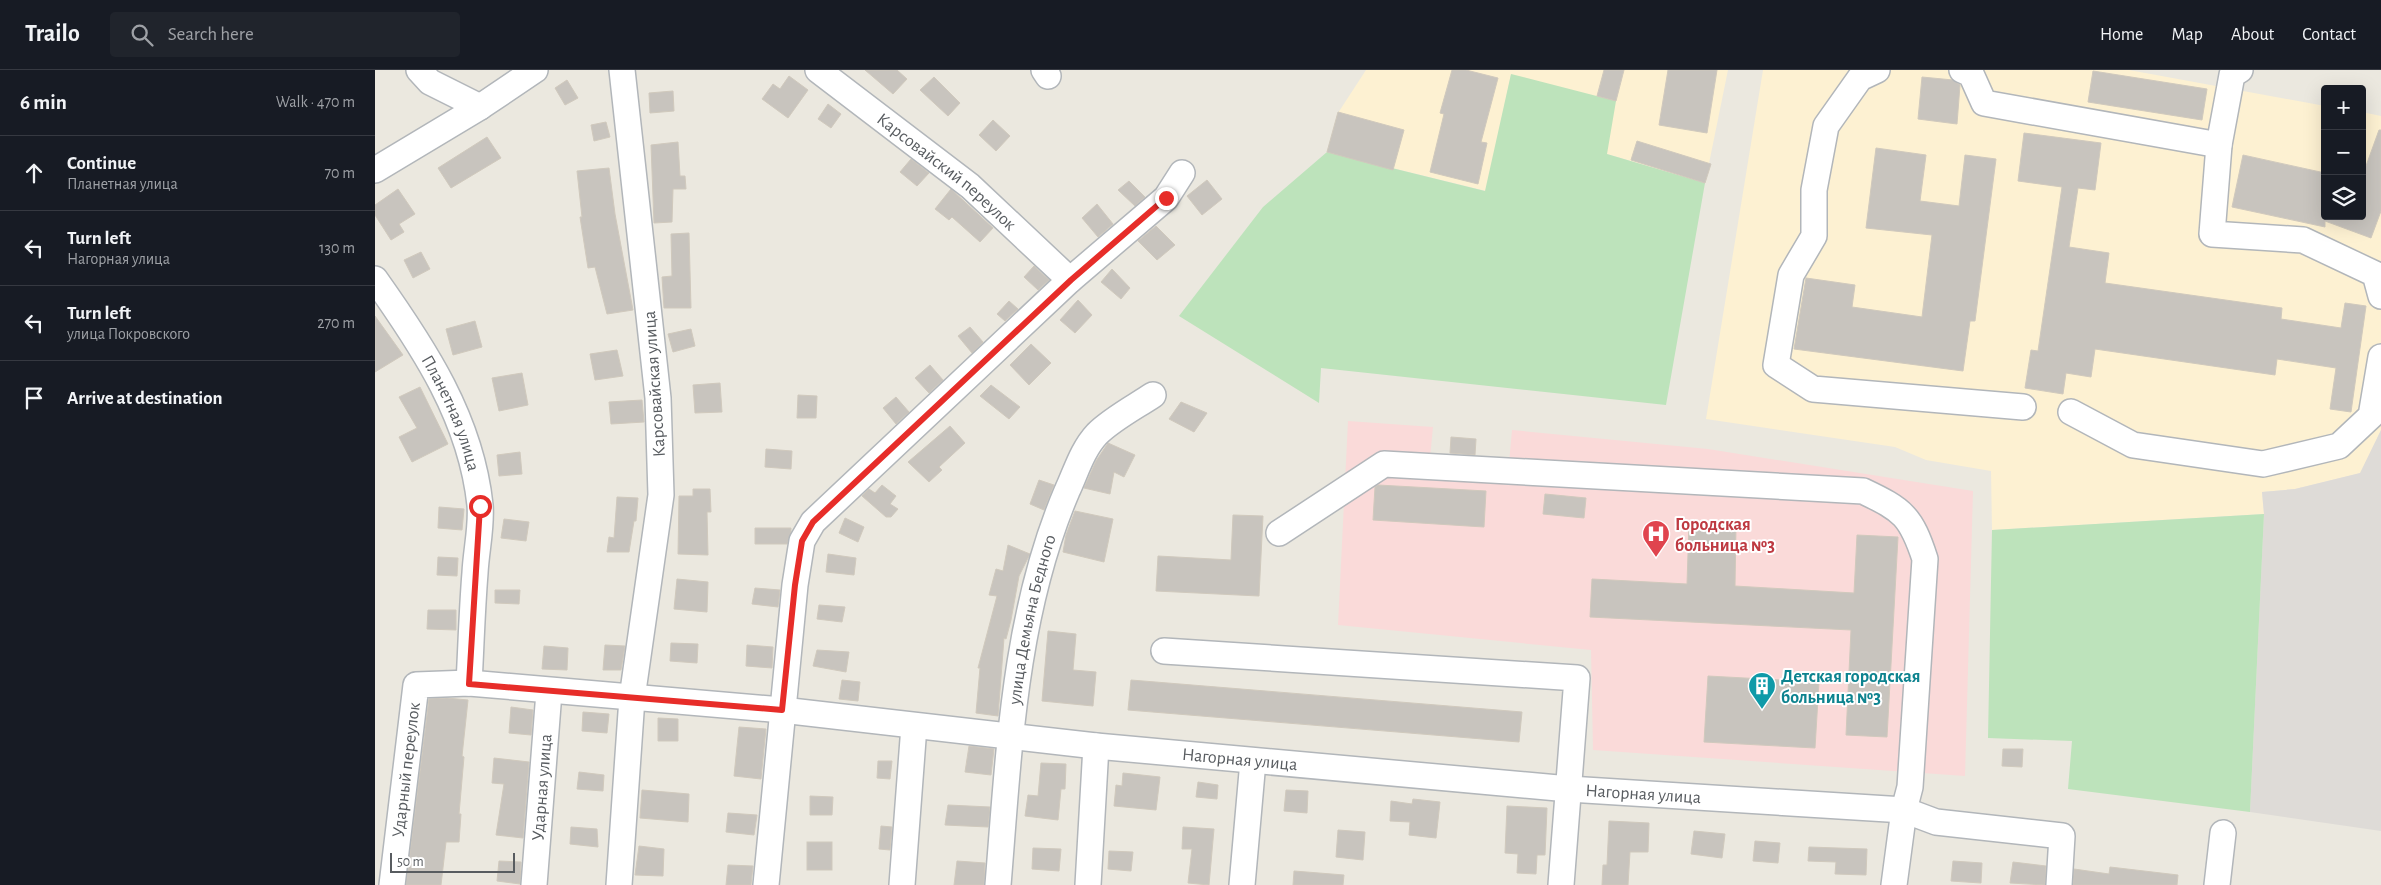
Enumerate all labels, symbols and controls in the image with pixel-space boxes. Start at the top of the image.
search box [110,12,460,57]
icon: search [128,21,156,49]
text: Trailo [25,22,80,46]
text: Search here [168,25,254,44]
text: Home [2100,26,2143,44]
text: Map [2171,26,2203,44]
text: About [2231,26,2274,44]
text: Contact [2302,26,2356,44]
map controls [2321,85,2366,220]
button: + [2321,85,2366,130]
text: 6 min [20,92,67,113]
text: Walk · 470 m [276,94,355,110]
street label: Карсовайский переулок [873,110,1020,235]
button: − [2321,130,2366,175]
text: Continue [67,154,136,173]
icon: ahead [20,159,48,187]
text: 70 m [324,165,355,181]
button: layers [2321,175,2366,220]
text: Планетная улица [67,176,178,192]
route end [1155,187,1178,210]
text: Turn left [67,229,131,248]
icon: left [20,234,48,262]
text: 130 m [319,240,355,256]
text: Нагорная улица [67,251,170,267]
text: Turn left [67,304,131,323]
icon: left [20,309,48,337]
street label: Карсовайская улица [641,310,669,458]
text: 270 m [317,315,355,331]
text: улица Покровского [67,326,190,342]
street label: Планетная улица [418,352,482,473]
icon: arrive [20,384,48,412]
text: Arrive at destination [67,389,223,408]
route start [469,495,492,518]
place label: Городская больница №3 [1675,516,1775,555]
hospital icon: Городская больница №3 [1641,519,1671,558]
street label: улица Демьяна Бедного [1006,533,1060,707]
place label: Детская городская больница №3 [1781,668,1920,707]
building icon: Детская городская больница №3 [1747,671,1777,710]
street label: Ударный переулок [390,701,424,839]
street label: Ударная улица [529,733,556,842]
street label: Нагорная улица [1181,746,1298,774]
street label: Нагорная улица [1585,782,1702,807]
scale bar [390,850,515,873]
text: 50 m [397,855,424,869]

